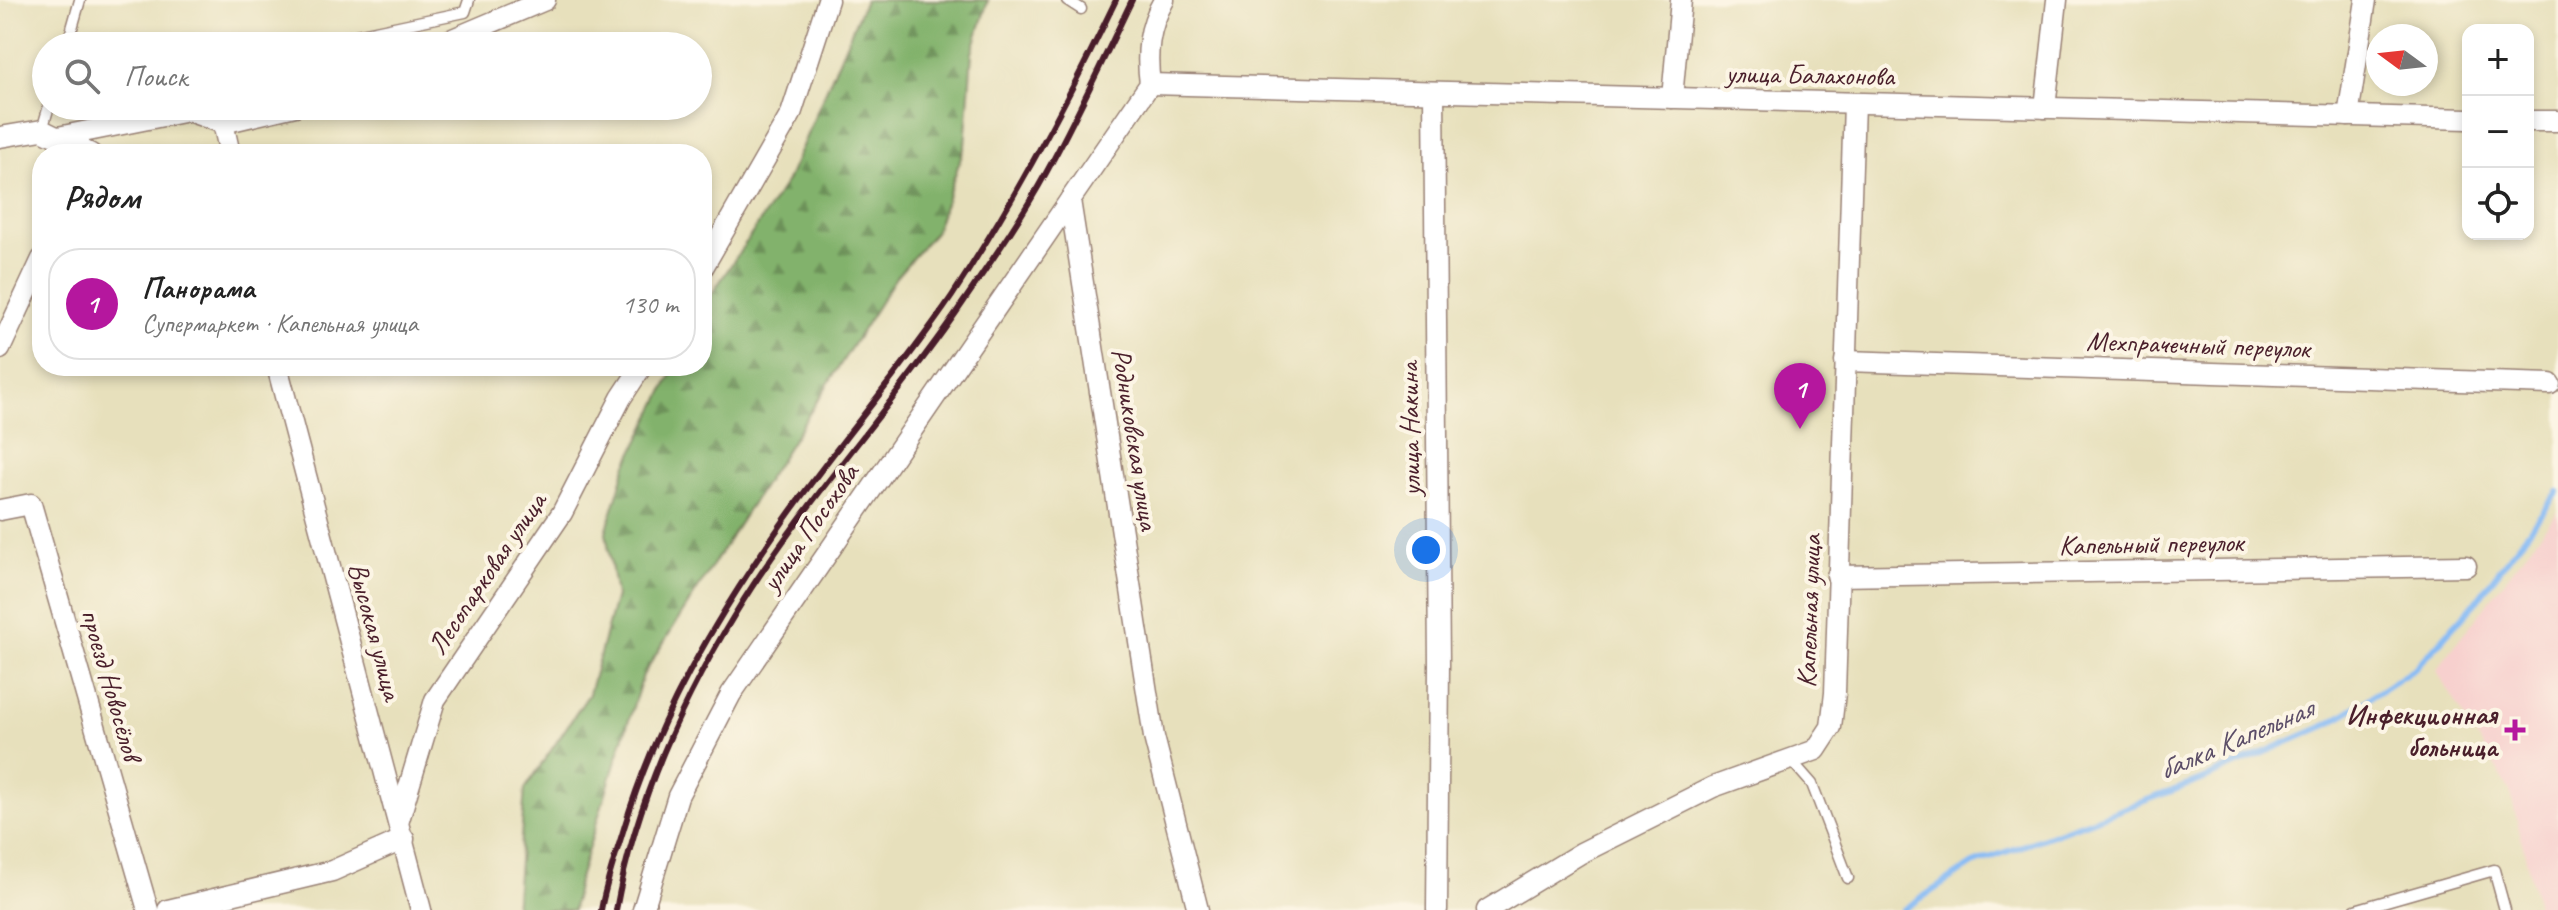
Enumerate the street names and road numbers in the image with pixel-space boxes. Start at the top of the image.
street label: улица Балахонова [1723,55,1896,93]
street label: Мехпрачечный переулок [2086,323,2313,366]
street label: Родниковская улица [1104,346,1167,534]
street label: улица Накина [1391,359,1428,498]
street label: улица Посохова [752,455,867,599]
street label: Лесопарковая улица [419,484,555,661]
street label: Капельный переулок [2058,524,2246,563]
street label: Капельная улица [1788,532,1829,688]
street label: Высокая улица [340,559,411,706]
street label: проезд Новосёлов [73,604,151,769]

